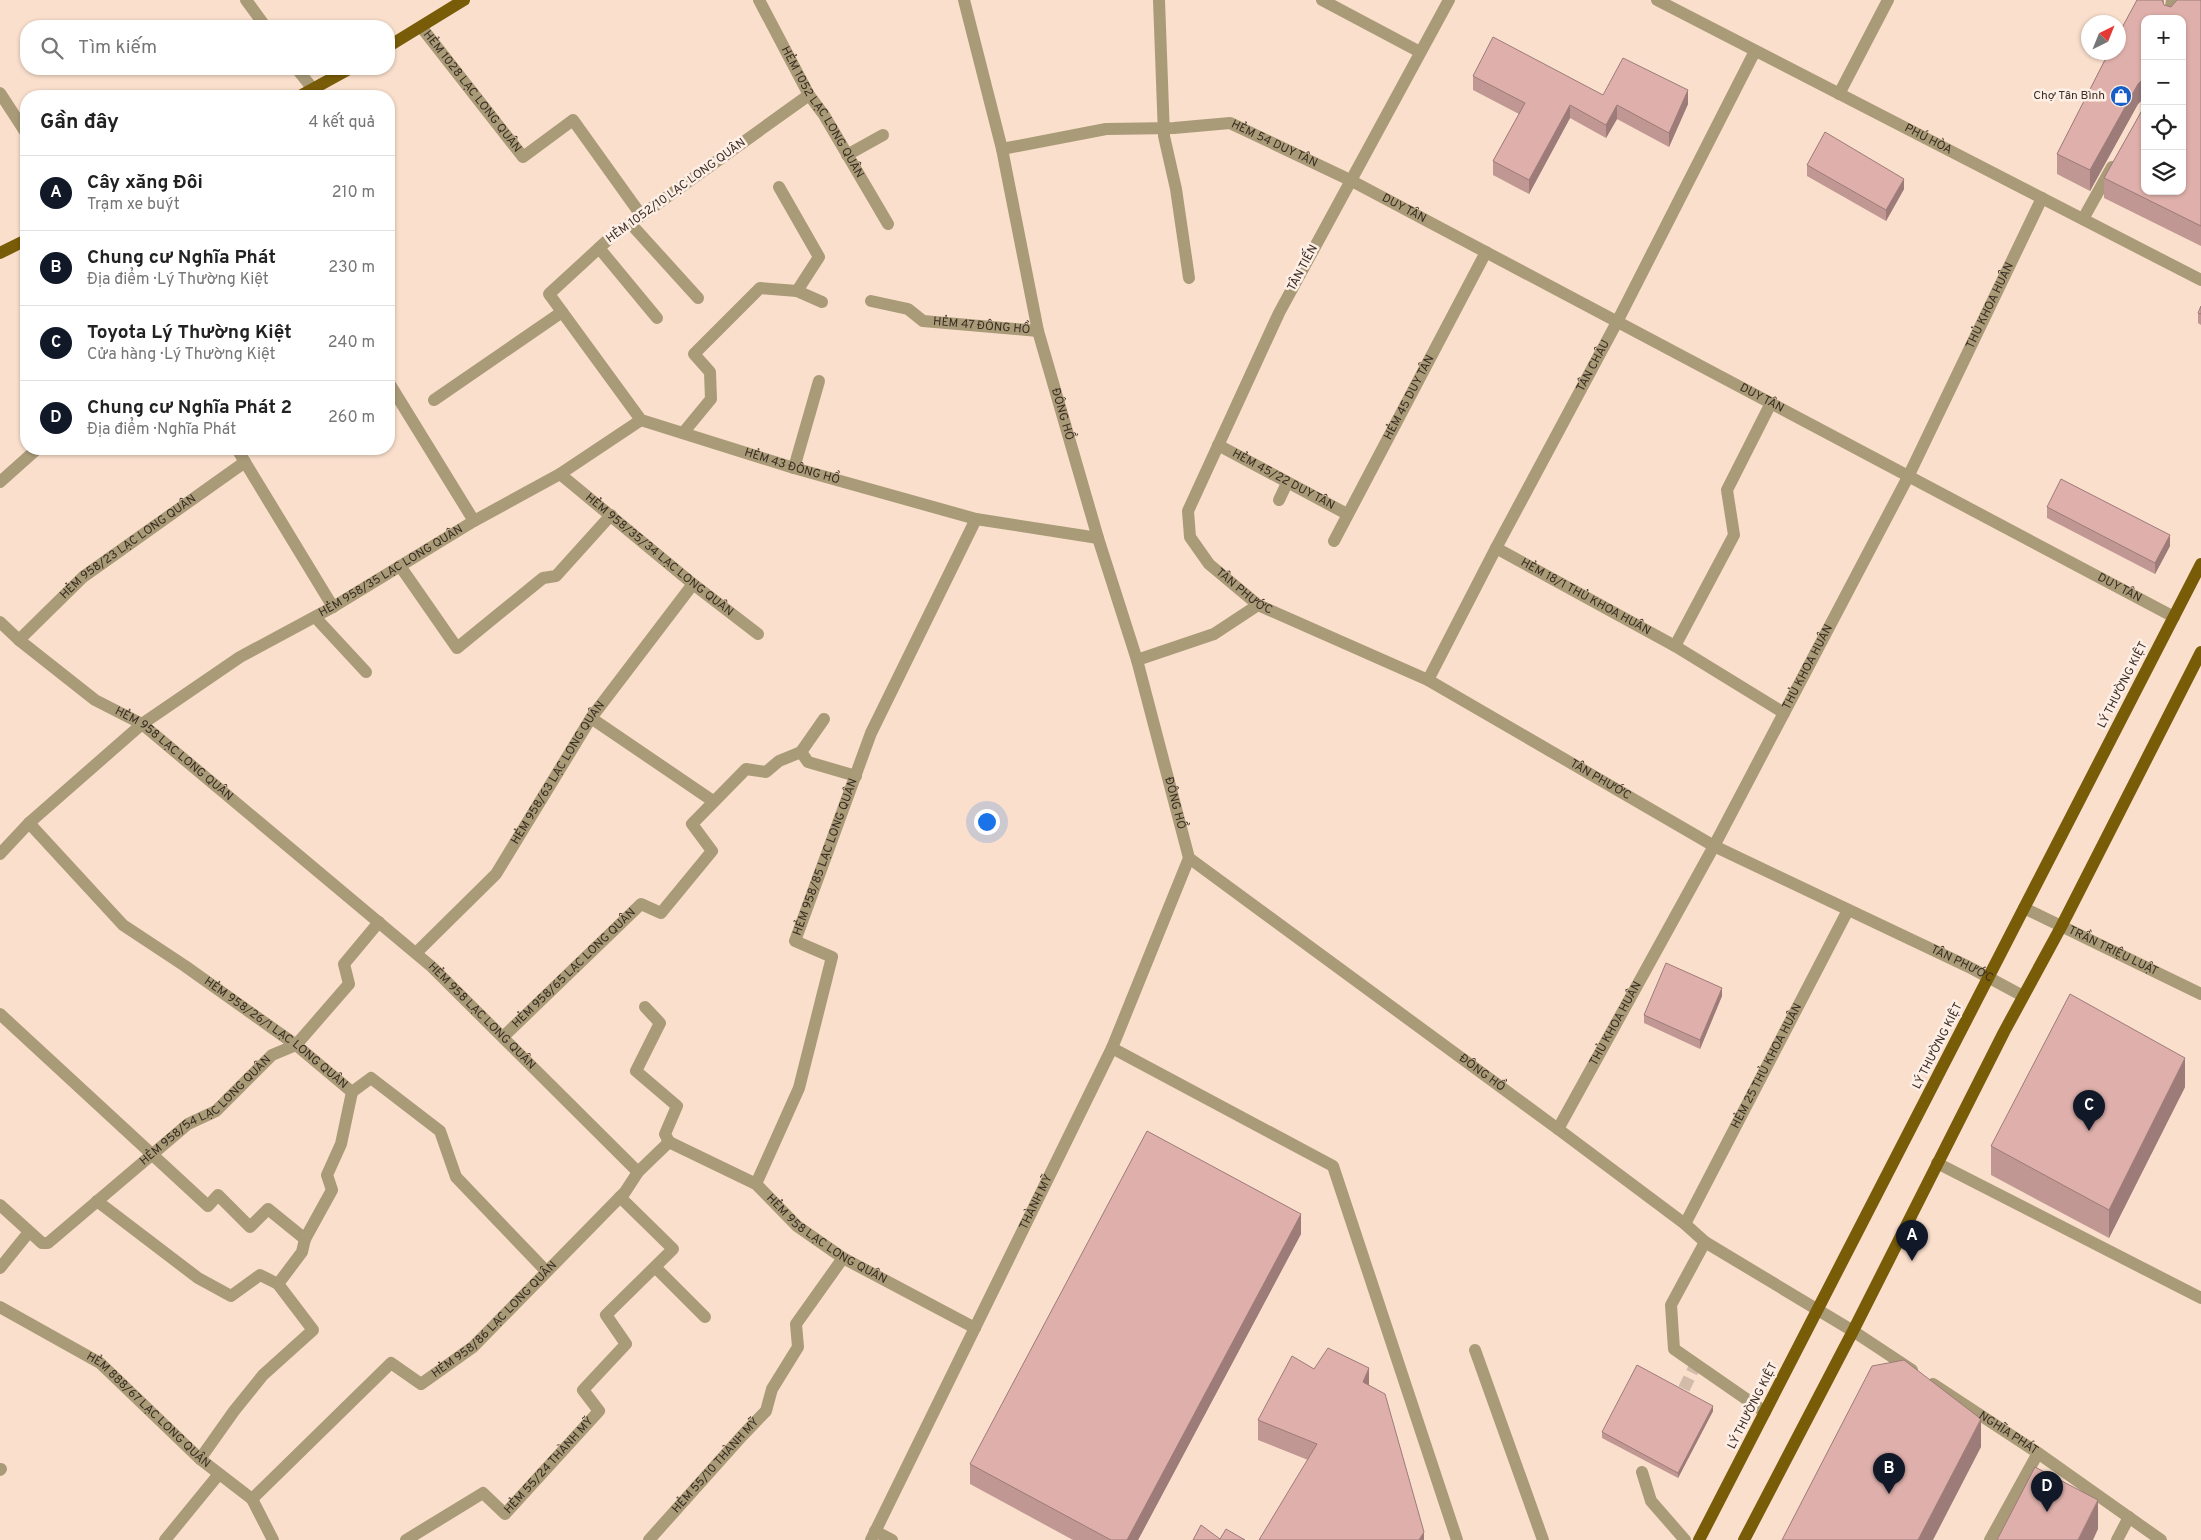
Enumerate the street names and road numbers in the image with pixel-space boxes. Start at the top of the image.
street label: HẺM 1028 LẠC LONG QUÂN [419,27,525,156]
street label: HẺM 1052 LẠC LONG QUÂN [777,44,867,181]
street label: HẺM 54 DUY TÂN [1228,117,1320,171]
street label: PHÚ HÒA [1901,121,1955,159]
street label: HẺM 1052/10 LẠC LONG QUÂN [603,135,749,247]
street label: DUY TÂN [1379,190,1429,227]
street label: TÂN TIẾN [1283,242,1322,294]
street label: THỦ KHOA HUÂN [1963,260,2018,352]
street label: HẺM 47 ĐÔNG HỒ [932,314,1031,338]
street label: TÂN CHÂU [1573,337,1614,395]
street label: HẺM 45 DUY TÂN [1381,352,1438,443]
street label: DUY TÂN [1737,380,1787,417]
street label: ĐÔNG HỒ [1047,386,1079,442]
street label: HẺM 43 ĐÔNG HỒ [742,445,842,488]
street label: HẺM 45/22 DUY TÂN [1229,446,1337,514]
street label: HẺM 958/35/34 LẠC LONG QUÂN [582,490,737,620]
street label: HẺM 958/23 LẠC LONG QUÂN [57,491,200,603]
street label: HẺM 958/35 LẠC LONG QUÂN [316,521,466,621]
street label: HẺM 18/1 THỦ KHOA HUÂN [1517,555,1653,639]
street label: TÂN PHƯỚC [1212,565,1275,618]
street label: DUY TÂN [2095,570,2144,606]
street label: THỦ KHOA HUÂN [1779,622,1837,713]
street label: LÝ THƯỜNG KIỆT [2094,639,2152,731]
street label: HẺM 958/63 LẠC LONG QUÂN [508,698,609,848]
street label: HẺM 958 LẠC LONG QUÂN [112,703,236,805]
street label: TÂN PHƯỚC [1567,756,1634,804]
street label: ĐÔNG HỒ [1160,775,1191,831]
street label: HẺM 958/85 LẠC LONG QUÂN [790,776,862,938]
street label: HẺM 958/65 LẠC LONG QUÂN [509,905,640,1032]
street label: TRẦN TRIỆU LUẬT [2065,923,2161,980]
street label: TÂN PHƯỚC [1928,942,1996,987]
street label: HẺM 958 LẠC LONG QUÂN [424,959,539,1073]
street label: HẺM 958/26/1 LẠC LONG QUÂN [201,974,351,1093]
street label: THỦ KHOA HUÂN [1586,979,1646,1069]
street label: LÝ THƯỜNG KIỆT [1909,1000,1967,1092]
street label: HẺM 25 THỦ KHOA HUÂN [1728,1001,1806,1131]
street label: ĐÔNG HỒ [1456,1051,1509,1095]
street label: HẺM 958/54 LẠC LONG QUÂN [137,1052,275,1169]
street label: THÀNH MỸ [1016,1172,1057,1233]
street label: HẺM 958 LẠC LONG QUÂN [762,1191,890,1288]
street label: HẺM 958/86 LẠC LONG QUÂN [429,1258,561,1382]
street label: HẺM 888/67 LẠC LONG QUÂN [83,1349,214,1472]
street label: LÝ THƯỜNG KIỆT [1724,1360,1782,1452]
street label: NGHĨA PHÁT [1975,1408,2041,1459]
street label: HẺM 55/24 THÀNH MỸ [501,1414,598,1518]
street label: HẺM 55/10 THÀNH MỸ [669,1414,763,1517]

